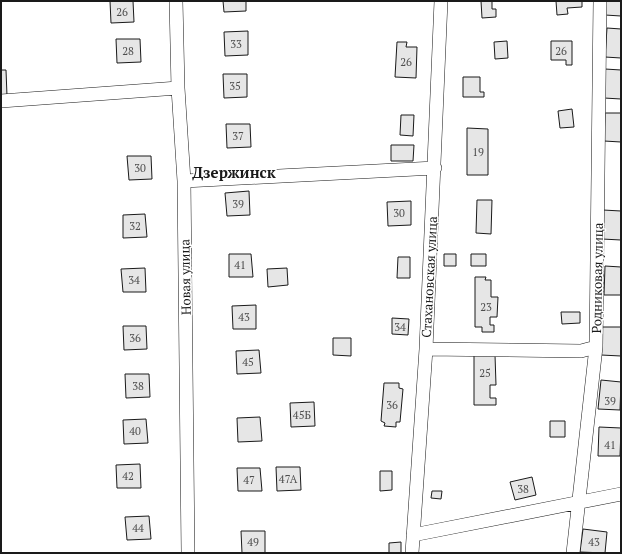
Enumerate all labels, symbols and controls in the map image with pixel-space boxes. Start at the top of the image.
house number: 26 [116,5,128,19]
house number: 33 [230,37,242,51]
house number: 28 [122,44,134,58]
house number: 26 [555,44,567,58]
house number: 26 [400,55,412,69]
house number: 35 [229,79,241,93]
house number: 37 [232,129,244,143]
house number: 19 [472,145,484,159]
house number: 30 [134,161,146,175]
district label: Дзержинск [192,162,276,182]
house number: 39 [232,197,244,211]
house number: 30 [393,206,405,220]
street label: Стахановская улица [417,215,441,338]
house number: 32 [129,219,141,233]
street label: Родниковая улица [587,222,607,334]
street label: Новая улица [175,238,195,315]
house number: 41 [234,258,246,272]
house number: 34 [128,273,140,287]
house number: 23 [480,300,492,314]
house number: 43 [238,310,250,324]
house number: 34 [394,320,406,334]
house number: 36 [129,331,141,345]
house number: 45 [242,355,254,369]
house number: 25 [479,366,491,380]
house number: 38 [132,379,144,393]
house number: 39 [604,394,616,408]
house number: 36 [386,398,398,412]
house number: 45Б [293,408,312,422]
house number: 40 [129,424,141,438]
house number: 41 [604,438,616,452]
house number: 42 [122,469,134,483]
house number: 47А [279,472,298,486]
house number: 47 [243,473,255,487]
house number: 38 [517,482,529,496]
house number: 44 [132,521,144,535]
house number: 49 [247,535,259,549]
house number: 43 [588,535,600,549]

